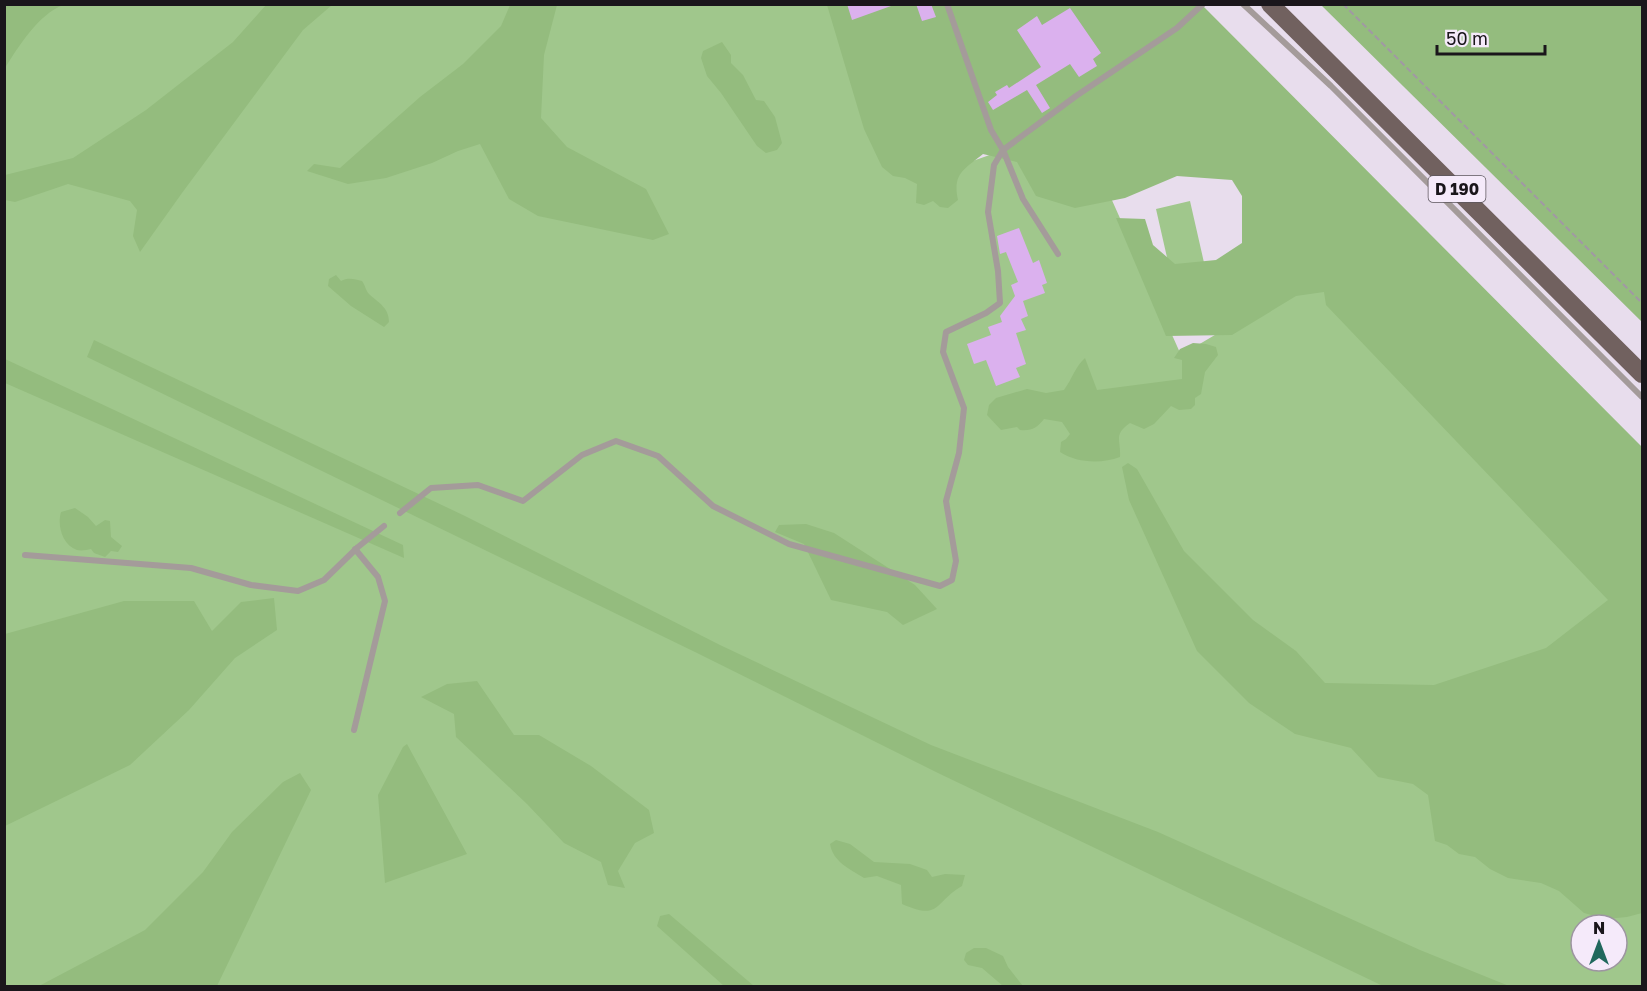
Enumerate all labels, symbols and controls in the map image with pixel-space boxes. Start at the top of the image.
scale bar [1437,18,1545,56]
text: 50 m [1446,27,1488,49]
road number: D 190 [1428,176,1486,202]
north arrow [1569,913,1629,973]
text: N [1593,918,1605,938]

